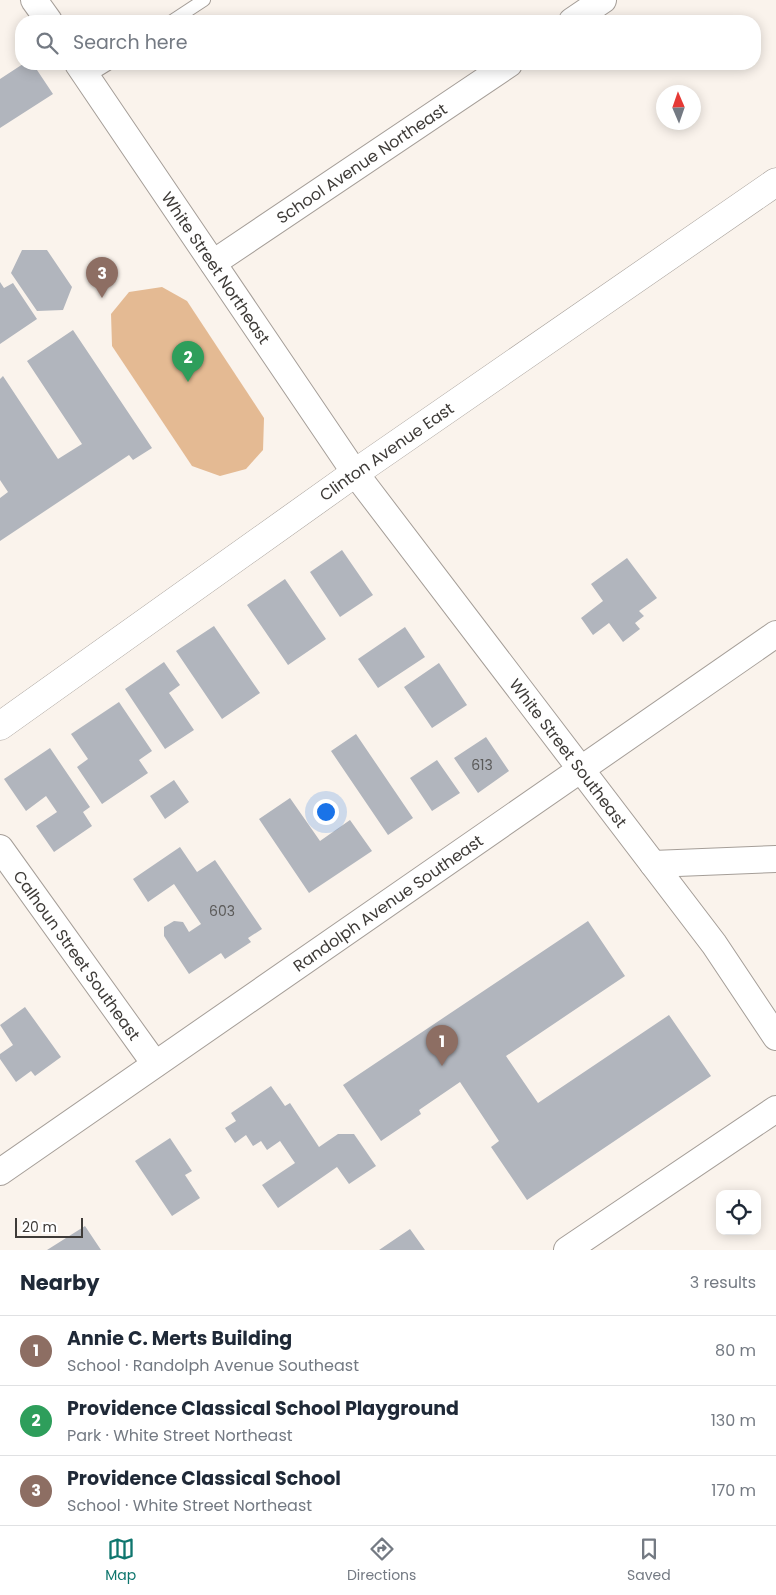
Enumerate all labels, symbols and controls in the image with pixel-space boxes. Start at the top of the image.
search box [15,15,761,70]
icon: search [33,29,61,57]
text: Search here [73,29,187,56]
north arrow [656,85,701,130]
street label: School Avenue Northeast [272,97,452,229]
street label: White Street Northeast [156,187,276,349]
pin: 3 [86,257,118,298]
pin: 2 [172,341,204,382]
street label: Clinton Avenue East [315,397,458,506]
street label: White Street Southeast [504,674,633,832]
house number: 613 [471,755,493,775]
your location [313,799,339,825]
street label: Randolph Avenue Southeast [288,829,488,977]
street label: Calhoun Street Southeast [8,865,146,1045]
house number: 603 [209,901,235,921]
pin: 1 [426,1025,458,1066]
map controls [716,1190,761,1235]
button: locate [716,1190,761,1235]
scale bar [15,1215,82,1238]
text: 20 m [22,1217,57,1237]
text: Nearby [20,1268,100,1297]
text: 3 results [690,1271,756,1294]
text: Annie C. Merts Building [67,1325,292,1352]
text: 1 [33,1339,39,1362]
text: 80 m [715,1339,756,1362]
text: School · Randolph Avenue Southeast [67,1354,359,1377]
text: Providence Classical School Playground [67,1395,459,1422]
text: 2 [31,1409,41,1432]
text: 130 m [711,1409,756,1432]
text: Park · White Street Northeast [67,1424,293,1447]
text: Providence Classical School [67,1465,341,1492]
text: 3 [31,1479,41,1502]
text: 170 m [711,1479,756,1502]
text: School · White Street Northeast [67,1494,312,1517]
tab: Map [105,1535,136,1586]
tab: Directions [347,1535,416,1586]
tab: Saved [627,1535,671,1586]

